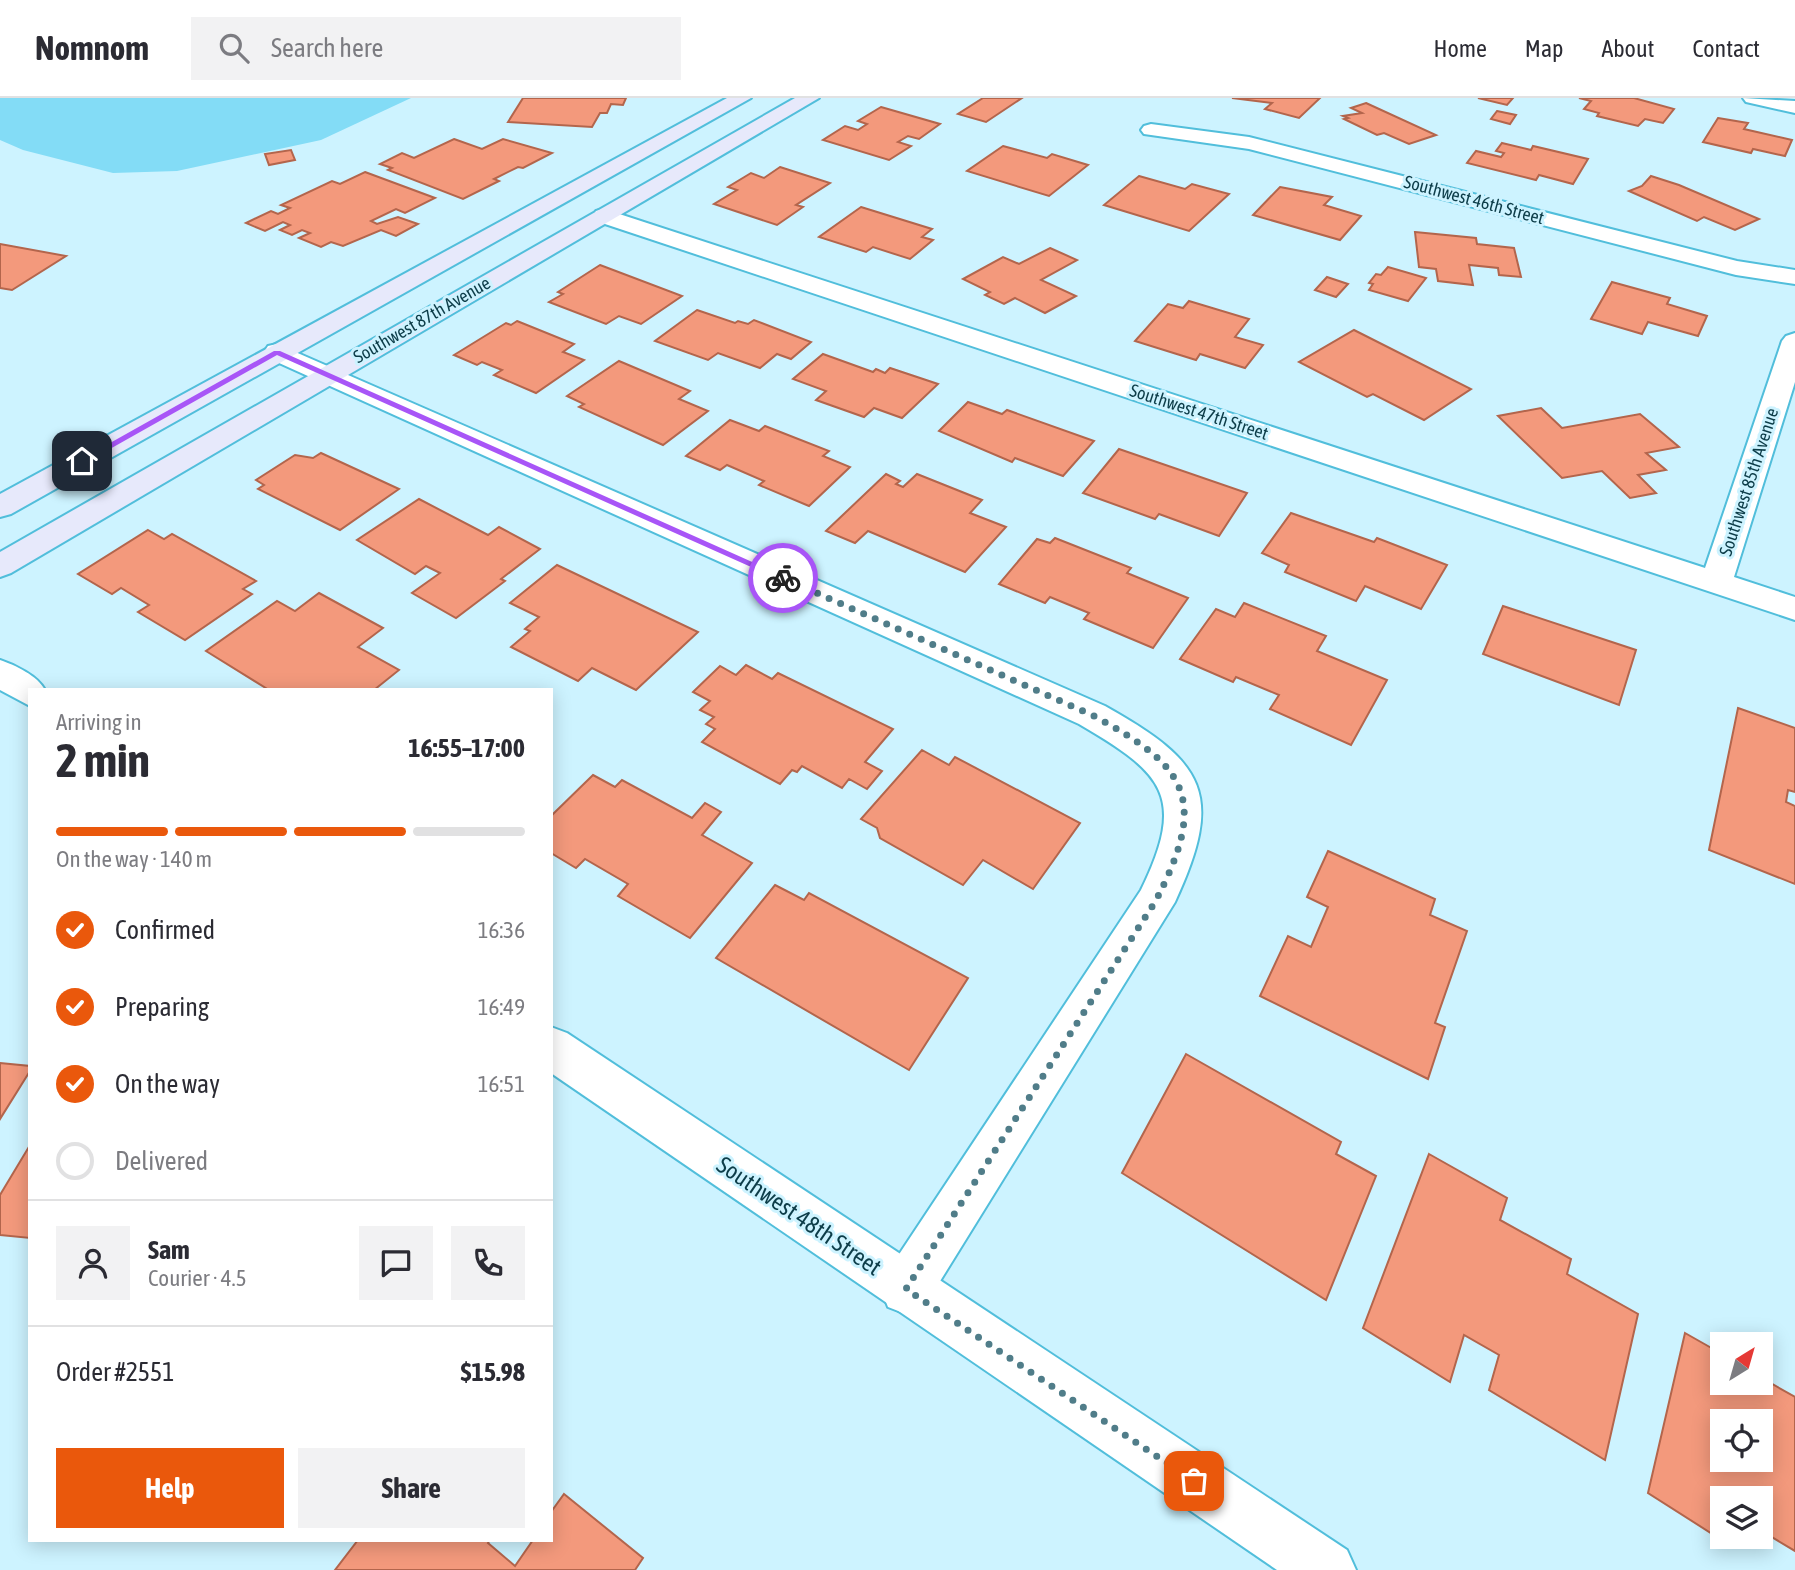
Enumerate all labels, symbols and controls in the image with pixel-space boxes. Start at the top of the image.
search box [191,17,681,80]
text: Nomnom [35,29,149,67]
icon: search [215,29,253,67]
text: Search here [271,33,383,63]
text: Home [1433,35,1487,62]
text: Map [1525,35,1563,62]
text: About [1601,35,1654,62]
text: Contact [1692,35,1760,62]
street label: Southwest 46th Street [1402,171,1546,228]
street label: Southwest 87th Avenue [350,272,494,367]
street label: Southwest 47th Street [1127,379,1271,444]
street label: Southwest 85th Avenue [1715,405,1782,559]
pin [52,431,112,491]
icon: home [63,442,101,480]
courier [748,543,818,613]
icon: bike [764,559,802,597]
text: Arriving in [56,709,142,735]
text: 16:55–17:00 [408,733,525,763]
text: 2 min [56,734,150,787]
text: On the way · 140 m [56,846,212,872]
icon: check [56,911,94,949]
text: Confirmed [115,915,215,945]
text: 16:36 [478,917,525,943]
icon: check [56,988,94,1026]
text: Preparing [115,992,209,1022]
text: 16:49 [478,994,525,1020]
icon: check [56,1065,94,1103]
text: On the way [115,1069,220,1099]
text: 16:51 [478,1071,525,1097]
text: Delivered [115,1146,208,1176]
street label: Southwest 48th Street [712,1151,887,1281]
button: person [56,1226,130,1300]
button: chat [359,1226,433,1300]
button: phone [451,1226,525,1300]
text: Sam [148,1235,190,1265]
text: Courier · 4.5 [148,1265,247,1291]
north arrow [1710,1332,1773,1395]
map controls [1710,1332,1773,1549]
text: Order #2551 [56,1357,175,1387]
text: $15.98 [461,1357,525,1387]
button: locate [1710,1409,1773,1472]
button: Help [56,1448,284,1528]
button: Share [298,1448,525,1528]
pin [1164,1451,1224,1511]
icon: bag [1175,1462,1213,1500]
button: layers [1710,1486,1773,1549]

